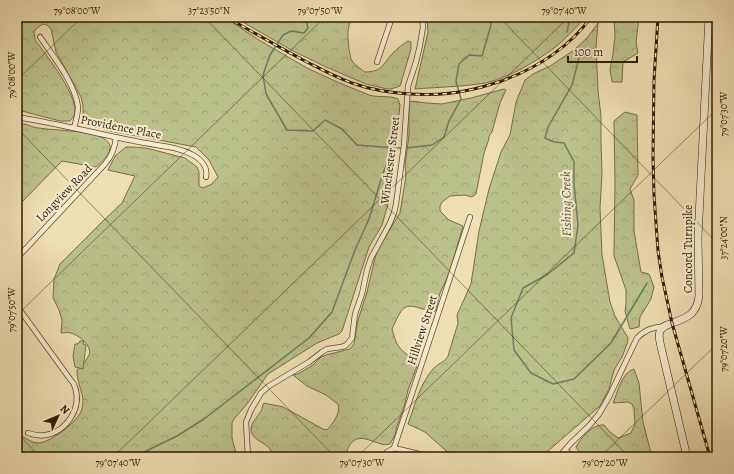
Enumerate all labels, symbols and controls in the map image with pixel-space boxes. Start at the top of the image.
text: 79°08'00"W [54,4,101,17]
text: 37°23'50"N [188,4,230,17]
text: 79°07'50"W [298,4,343,17]
text: 79°07'40"W [541,4,587,17]
scale bar [568,38,637,64]
text: 100 m [574,44,603,60]
text: 79°08'00"W [5,51,18,98]
text: 79°07'30"W [717,91,730,136]
street label: Providence Place [79,111,163,143]
street label: Winchester Street [377,115,403,206]
street label: Longview Road [32,160,96,225]
water label: Fishing Creek [557,171,575,237]
street label: Concord Turnpike [680,205,696,293]
text: 37°24'00"N [717,216,730,260]
text: 79°07'50"W [5,287,18,333]
street label: Hillview Street [403,293,441,367]
text: 79°07'20"W [717,326,730,372]
north arrow [38,396,78,436]
text: N [57,401,73,417]
text: 79°07'40"W [95,456,141,469]
text: 79°07'30"W [340,456,385,469]
text: 79°07'20"W [582,456,628,469]

